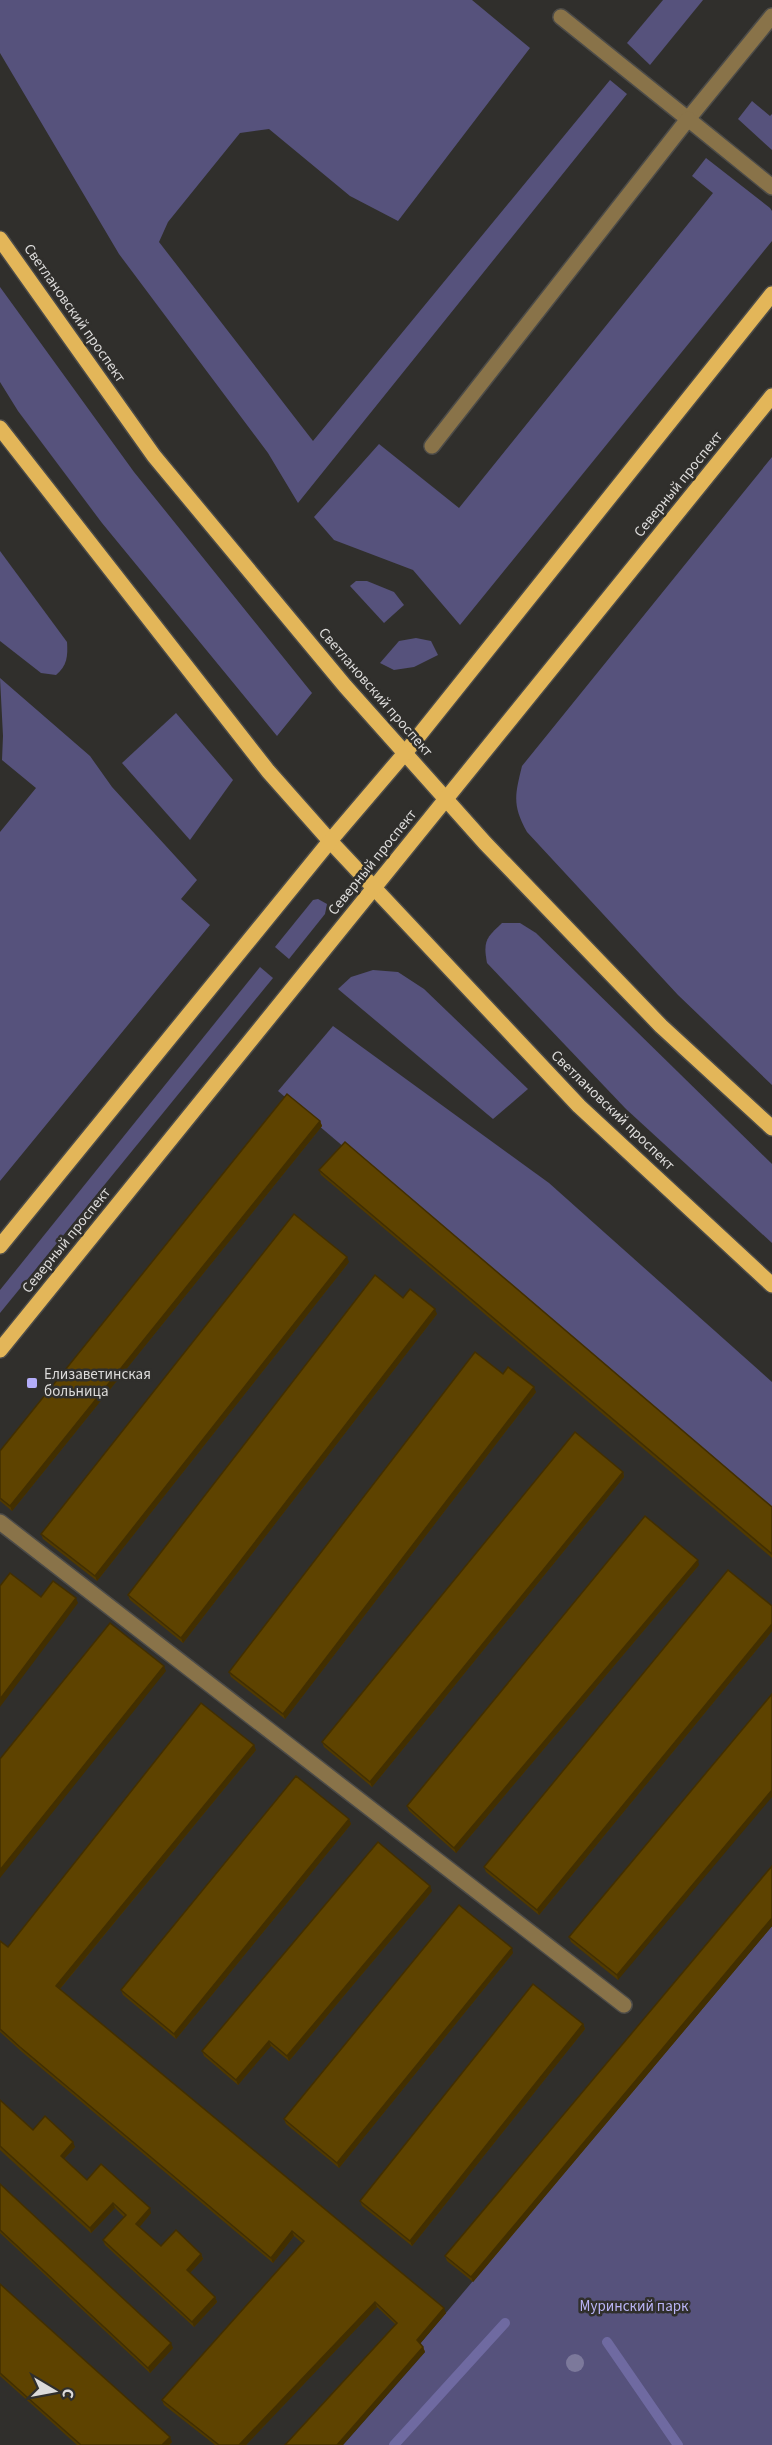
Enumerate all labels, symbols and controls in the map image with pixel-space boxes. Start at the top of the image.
street label: Светлановский проспект [19,240,131,387]
street label: Северный проспект [629,427,728,542]
street label: Светлановский проспект [314,623,438,762]
street label: Северный проспект [323,805,422,920]
street label: Светлановский проспект [546,1045,679,1175]
street label: Северный проспект [17,1183,116,1298]
place label: Елизаветинская больница [44,1364,151,1402]
marker: Елизаветинская больница [25,1376,39,1390]
park label: Муринский парк [580,2296,689,2317]
north arrow [24,2361,84,2421]
text: С [56,2387,79,2400]

